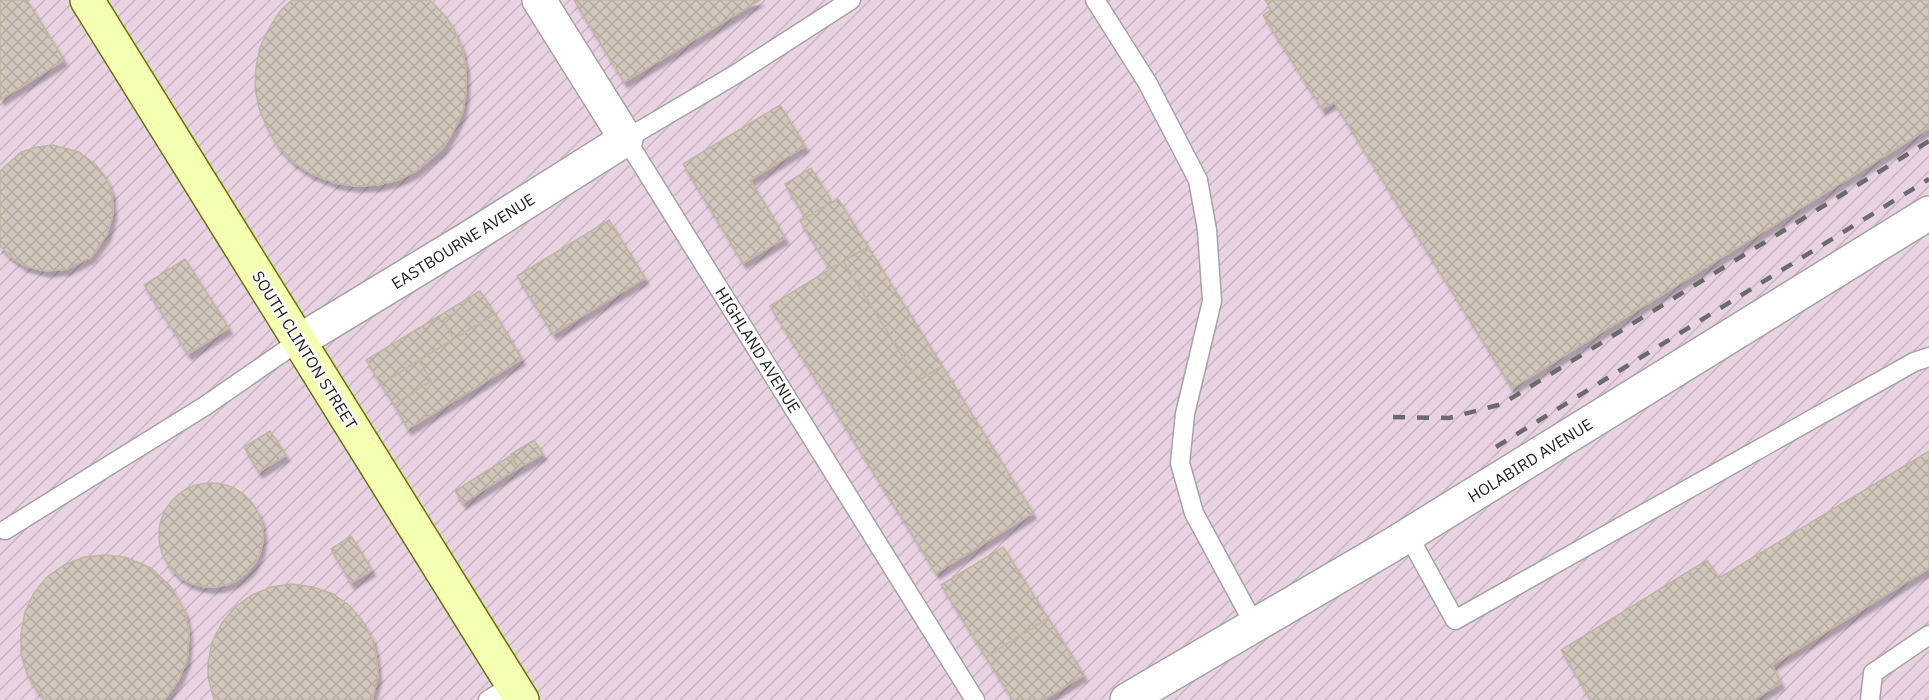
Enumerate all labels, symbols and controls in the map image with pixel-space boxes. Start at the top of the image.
street label: EASTBOURNE AVENUE [388,189,538,293]
street label: SOUTH CLINTON STREET [248,267,362,433]
street label: HIGHLAND AVENUE [711,283,805,417]
street label: HOLABIRD AVENUE [1464,414,1596,506]

